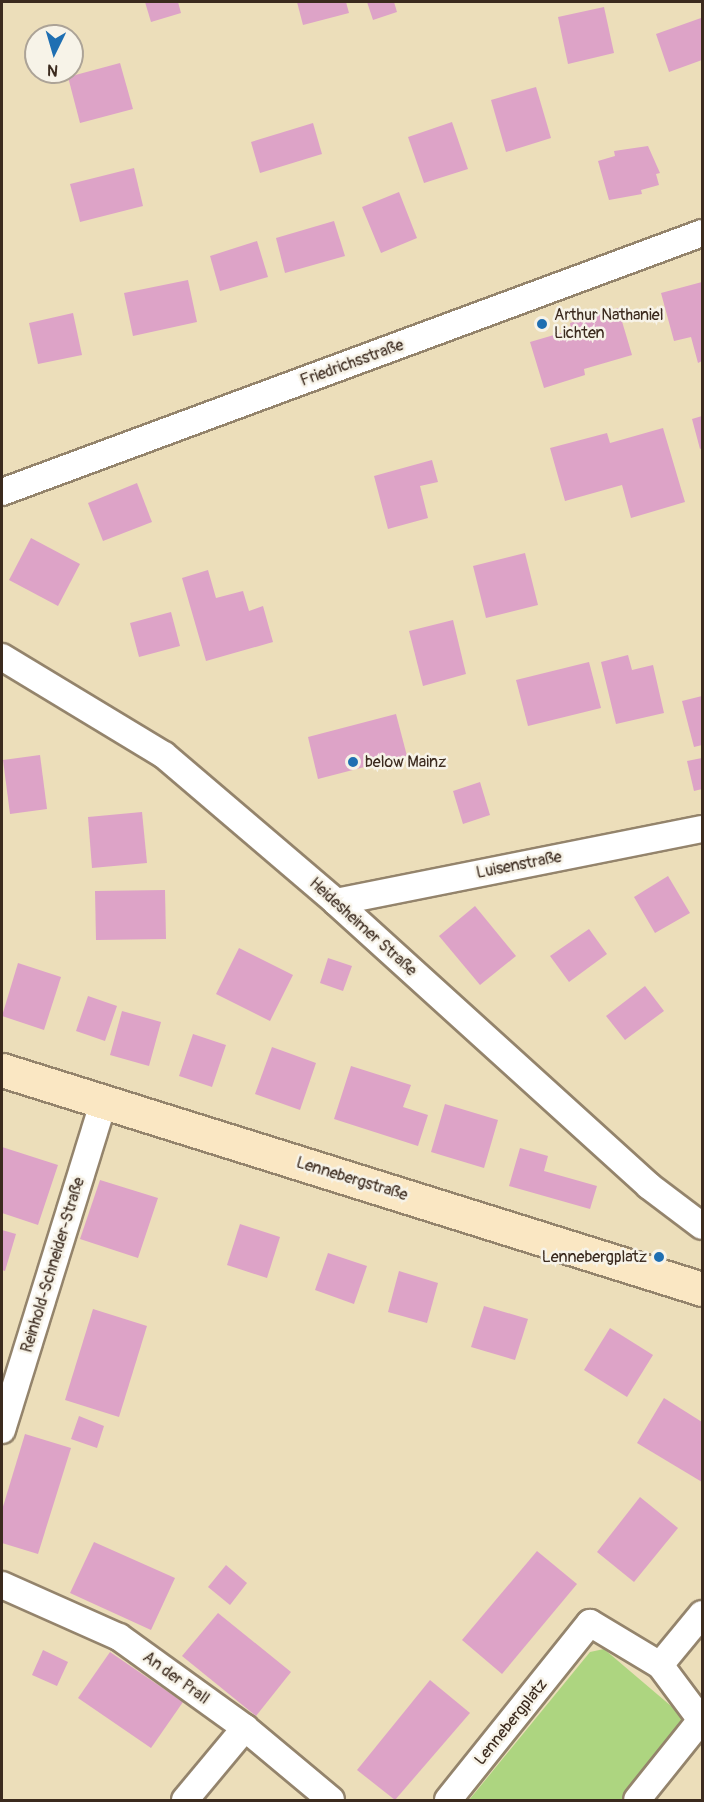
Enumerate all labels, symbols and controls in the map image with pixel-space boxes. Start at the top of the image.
north arrow [24,24,84,84]
text: N [46,60,59,80]
place label: Arthur Nathaniel Lichten [554,305,664,343]
marker: Arthur Nathaniel Lichten [535,317,549,331]
street label: Friedrichsstraße [298,335,406,391]
place label: below Mainz [365,752,446,772]
marker: below Mainz [346,755,360,769]
street label: Luisenstraße [475,847,563,883]
street label: Heidesheimer Straße [305,874,421,980]
street label: Lennebergstraße [294,1153,410,1205]
street label: Reinhold-Schneider-Straße [17,1175,89,1355]
place label: Lennebergplatz [542,1247,647,1267]
marker: Lennebergplatz [652,1250,666,1264]
street label: An der Prall [139,1648,213,1708]
street label: Lennebergplatz [470,1675,552,1769]

